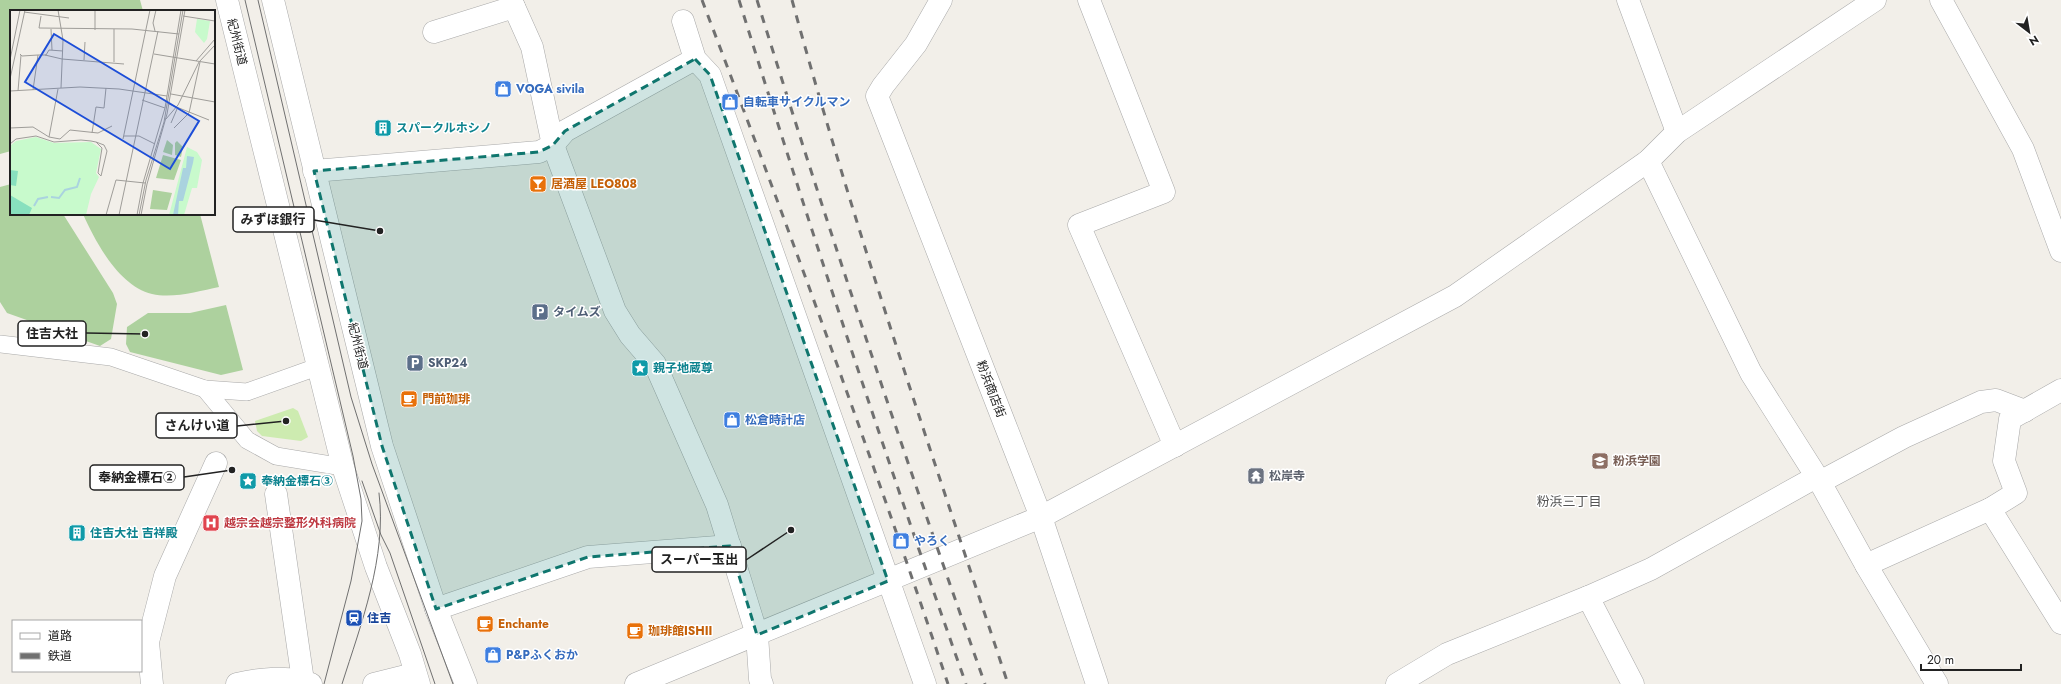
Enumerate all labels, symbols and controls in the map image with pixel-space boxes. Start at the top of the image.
inset map [10,10,215,215]
north arrow [2009,12,2049,52]
street label: 紀州街道 [222,17,252,67]
text: N [2026,31,2042,50]
shop icon: VOGA sivila [493,79,513,99]
place label: VOGA sivila [515,80,584,98]
shop icon: 自転車サイクルマン [720,92,740,112]
place label: 自転車サイクルマン [743,93,850,111]
building icon: スパークルホシノ [373,118,393,138]
place label: スパークルホシノ [396,119,492,137]
bar icon: 居酒屋 LEO808 [528,174,548,194]
place label: 居酒屋 LEO808 [551,175,637,193]
callout: みずほ銀行 [233,207,314,232]
text: みずほ銀行 [240,210,306,229]
parking icon: タイムズ [530,302,550,322]
place label: タイムズ [553,303,601,321]
callout: 住吉大社 [18,321,86,346]
street label: 紀州街道 [343,321,373,371]
text: 住吉大社 [26,324,78,343]
parking icon: SKP24 [405,353,425,373]
place label: SKP24 [428,354,468,372]
place icon: 親子地蔵尊 [630,358,650,378]
street label: 粉浜商店街 [972,358,1010,420]
place label: 親子地蔵尊 [653,359,713,377]
cafe icon: 門前珈琲 [399,389,419,409]
place label: 門前珈琲 [422,390,470,408]
shop icon: 松倉時計店 [722,410,742,430]
place label: 松倉時計店 [745,411,805,429]
callout: さんけい道 [156,413,237,438]
text: さんけい道 [164,416,230,435]
school or university icon: 粉浜学園 [1590,451,1610,471]
place label: 粉浜学園 [1613,452,1661,470]
callout: 奉納金標石② [90,465,184,490]
temple icon: 松岸寺 [1246,466,1266,486]
place label: 松岸寺 [1269,467,1305,485]
text: 奉納金標石② [98,468,176,487]
place icon: 奉納金標石③ [238,471,258,491]
place label: 奉納金標石③ [261,472,333,490]
district label: 粉浜三丁目 [1536,492,1602,511]
hospital icon: 越宗会越宗整形外科病院 [201,513,221,533]
place label: 越宗会越宗整形外科病院 [224,514,356,532]
building icon: 住吉大社 吉祥殿 [67,523,87,543]
place label: 住吉大社 吉祥殿 [90,524,178,542]
shop icon: やろく [891,531,911,551]
place label: やろく [914,532,950,550]
callout: スーパー玉出 [652,547,746,572]
text: スーパー玉出 [660,550,738,569]
station icon: 住吉 [344,608,364,628]
place label: 住吉 [367,609,391,627]
cafe icon: Enchante [475,614,495,634]
place label: Enchante [498,615,549,633]
legend [12,620,142,672]
cafe icon: 珈琲館ISHII [625,621,645,641]
place label: 珈琲館ISHII [648,622,712,640]
text: 道路 [48,627,72,645]
shop icon: P&Pふくおか [483,645,503,665]
place label: P&Pふくおか [506,646,578,664]
scale bar [1921,646,2021,672]
text: 鉄道 [48,647,72,665]
text: 20 m [1927,651,1954,669]

